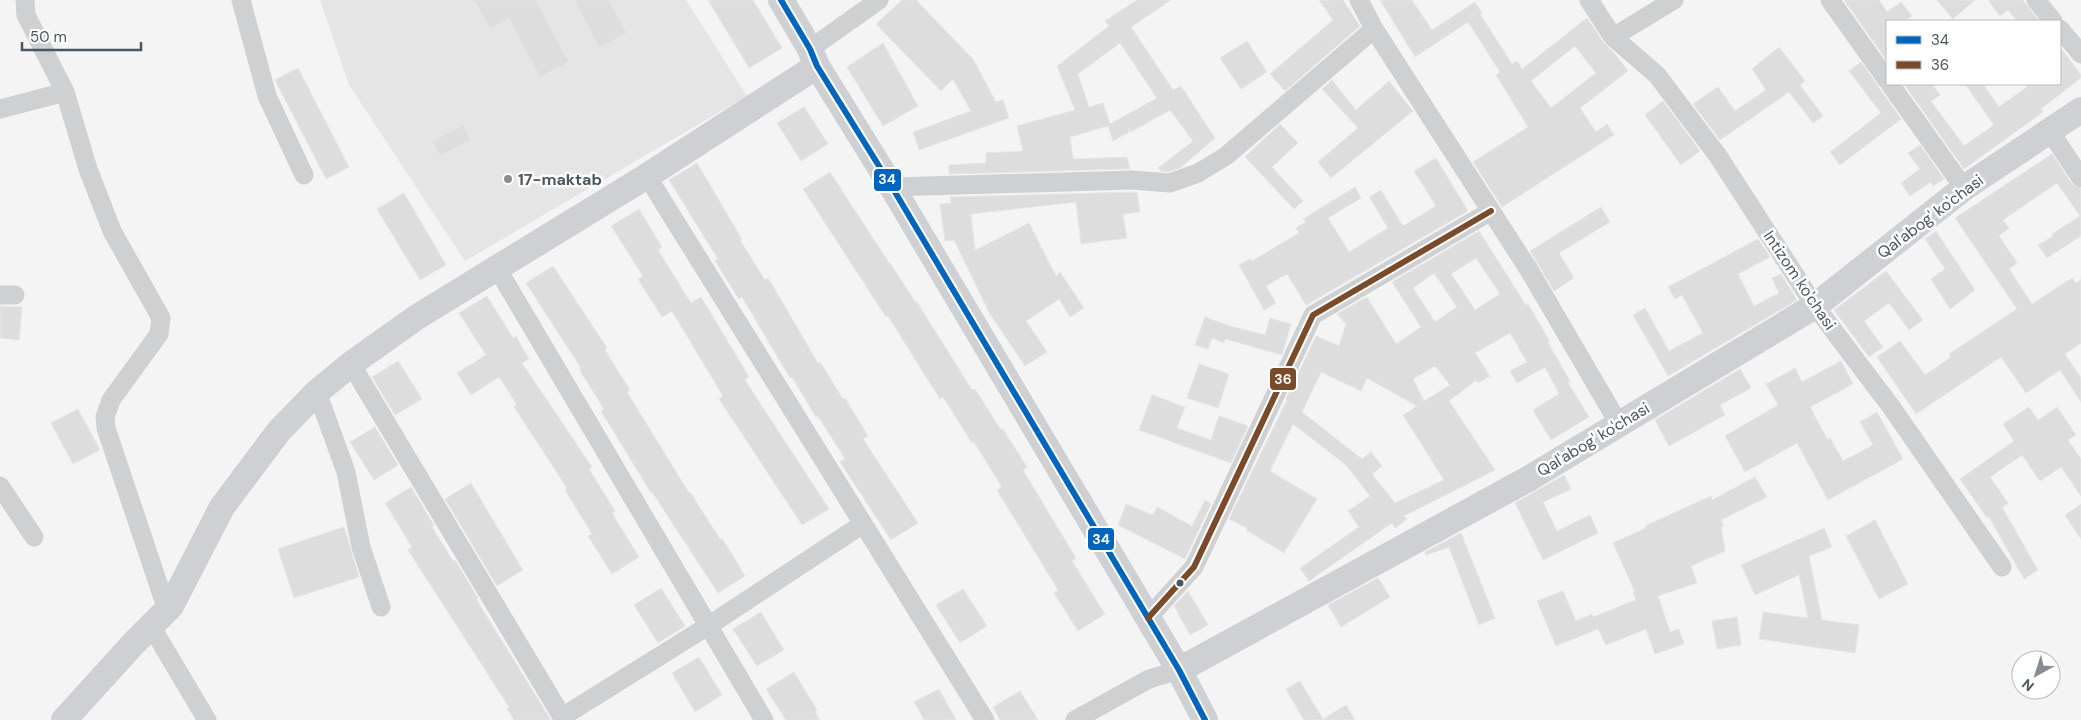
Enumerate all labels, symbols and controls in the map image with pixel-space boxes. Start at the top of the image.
scale bar [22,20,141,52]
legend [1886,20,2061,85]
text: 50 m [30,27,67,47]
text: 34 [1931,30,1949,50]
text: 36 [1931,55,1949,75]
line badge: 34 [873,168,902,192]
place label: 17-maktab [518,169,602,190]
text: 34 [878,170,896,188]
street label: Qal'abog' ko'chasi [1873,170,1988,263]
marker: 17-maktab [502,173,514,185]
street label: Intizom ko'chasi [1759,227,1841,334]
line badge: 36 [1269,367,1297,391]
text: 36 [1274,370,1292,388]
street label: Qal'abog' ko'chasi [1533,397,1653,481]
line badge: 34 [1087,527,1115,551]
text: 34 [1092,530,1110,548]
unlabelled marker [1175,578,1185,588]
north arrow [2011,650,2061,700]
text: N [2018,675,2037,695]

